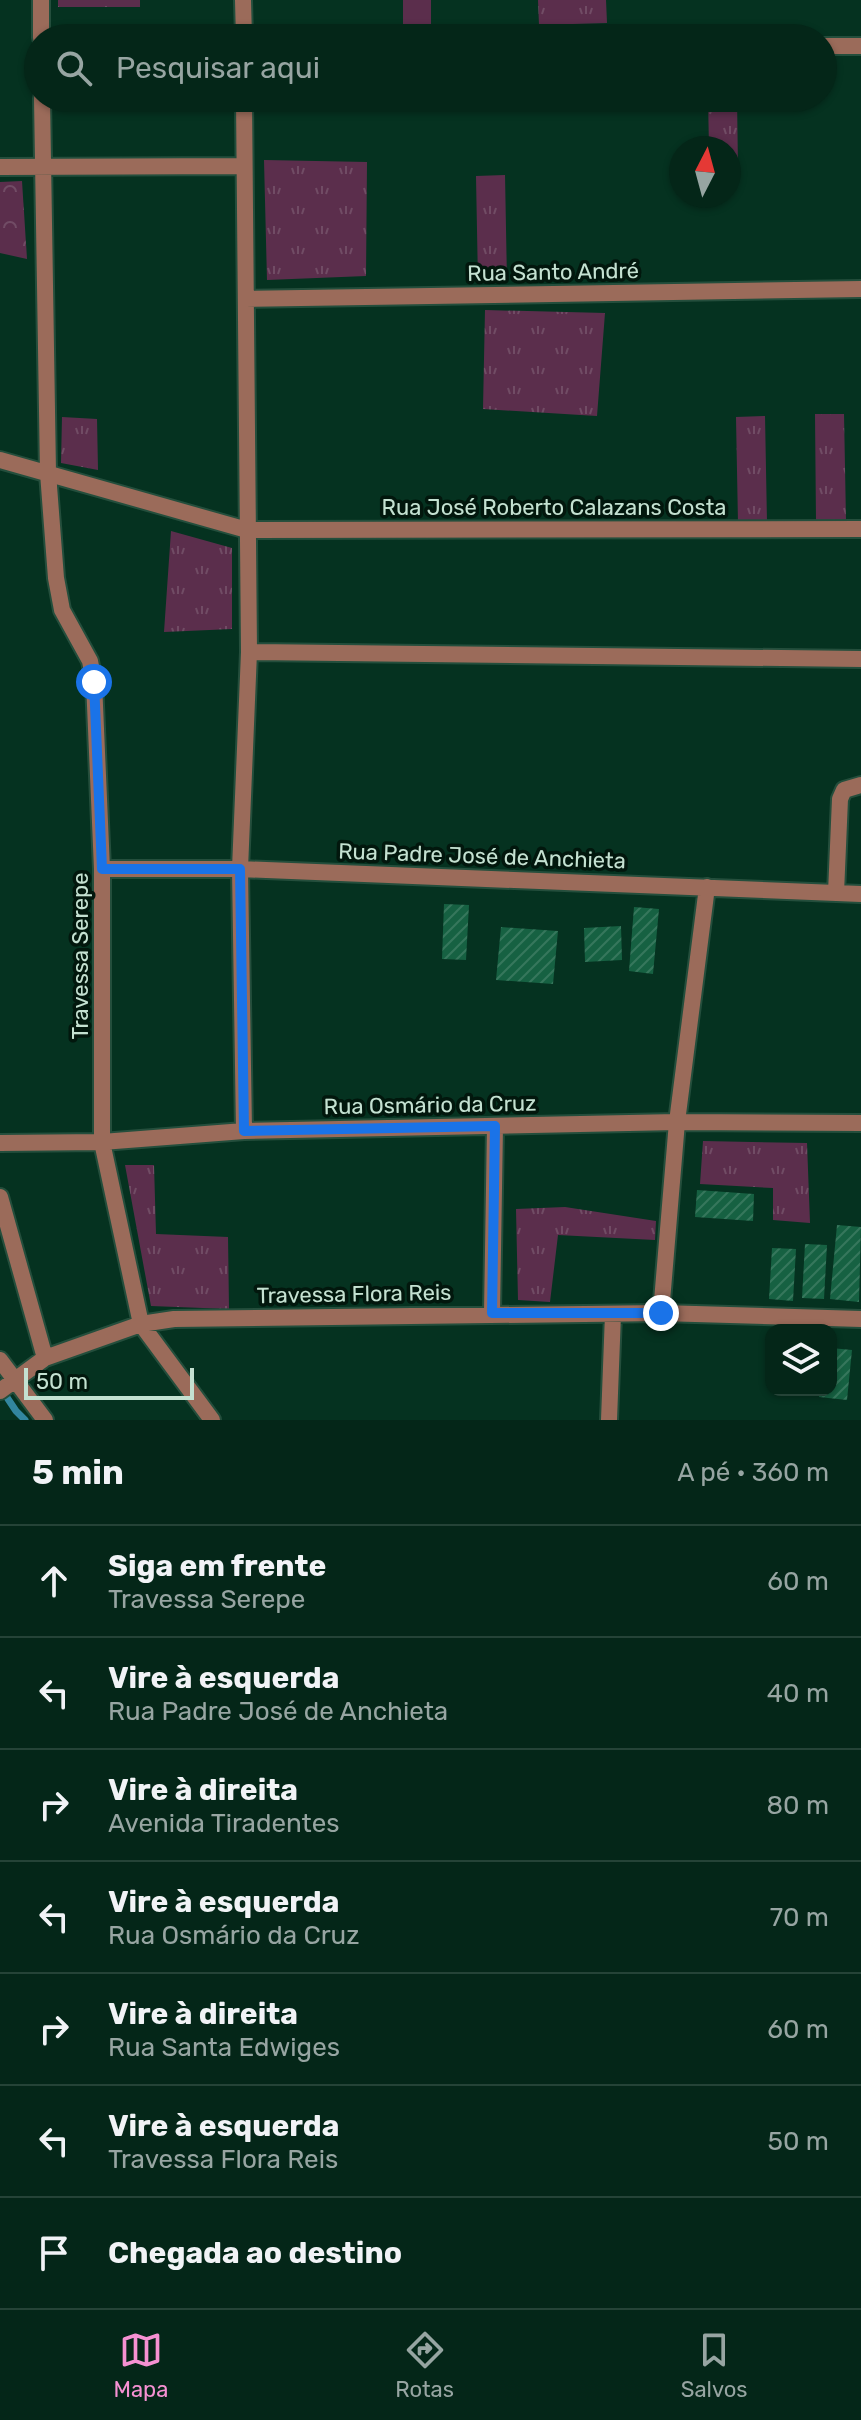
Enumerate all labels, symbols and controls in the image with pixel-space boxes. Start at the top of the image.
search box [24,24,837,112]
icon: search [52,46,96,90]
text: Pesquisar aqui [116,50,320,86]
north arrow [669,136,741,208]
street label: Rua Santo André [467,257,639,287]
street label: Rua José Roberto Calazans Costa [382,494,726,521]
route start [76,664,112,700]
street label: Rua Padre José de Anchieta [338,837,626,875]
street label: Travessa Serepe [67,872,94,1040]
street label: Rua Osmário da Cruz [323,1090,537,1120]
street label: Travessa Flora Reis [256,1279,452,1309]
route end [643,1295,679,1331]
map controls [765,1324,837,1396]
button: layers [765,1324,837,1396]
scale bar [24,1364,194,1400]
text: 50 m [36,1368,88,1395]
text: 5 min [32,1452,124,1493]
text: A pé · 360 m [677,1457,829,1488]
text: Siga em frente [108,1548,326,1584]
icon: ahead [32,1559,76,1603]
text: 60 m [767,1566,829,1597]
text: Travessa Serepe [108,1584,305,1615]
text: Vire à esquerda [108,1660,339,1696]
icon: left [32,1671,76,1715]
text: 40 m [767,1678,829,1709]
text: Rua Padre José de Anchieta [108,1696,448,1727]
text: Vire à direita [108,1772,298,1808]
icon: right [32,1783,76,1827]
text: 80 m [766,1790,829,1821]
text: Avenida Tiradentes [108,1808,340,1839]
text: Vire à esquerda [108,1884,339,1920]
icon: left [32,1895,76,1939]
text: 70 m [770,1902,829,1933]
text: Rua Osmário da Cruz [108,1920,359,1951]
text: Vire à direita [108,1996,298,2032]
icon: right [32,2007,76,2051]
text: 60 m [767,2014,829,2045]
text: Rua Santa Edwiges [108,2032,340,2063]
text: Vire à esquerda [108,2108,339,2144]
icon: left [32,2119,76,2163]
text: 50 m [768,2126,829,2157]
text: Travessa Flora Reis [108,2144,338,2175]
icon: arrive [32,2231,76,2275]
text: Chegada ao destino [108,2235,402,2271]
tab: Mapa [113,2328,168,2403]
tab: Rotas [395,2328,454,2403]
tab: Salvos [681,2328,748,2403]

